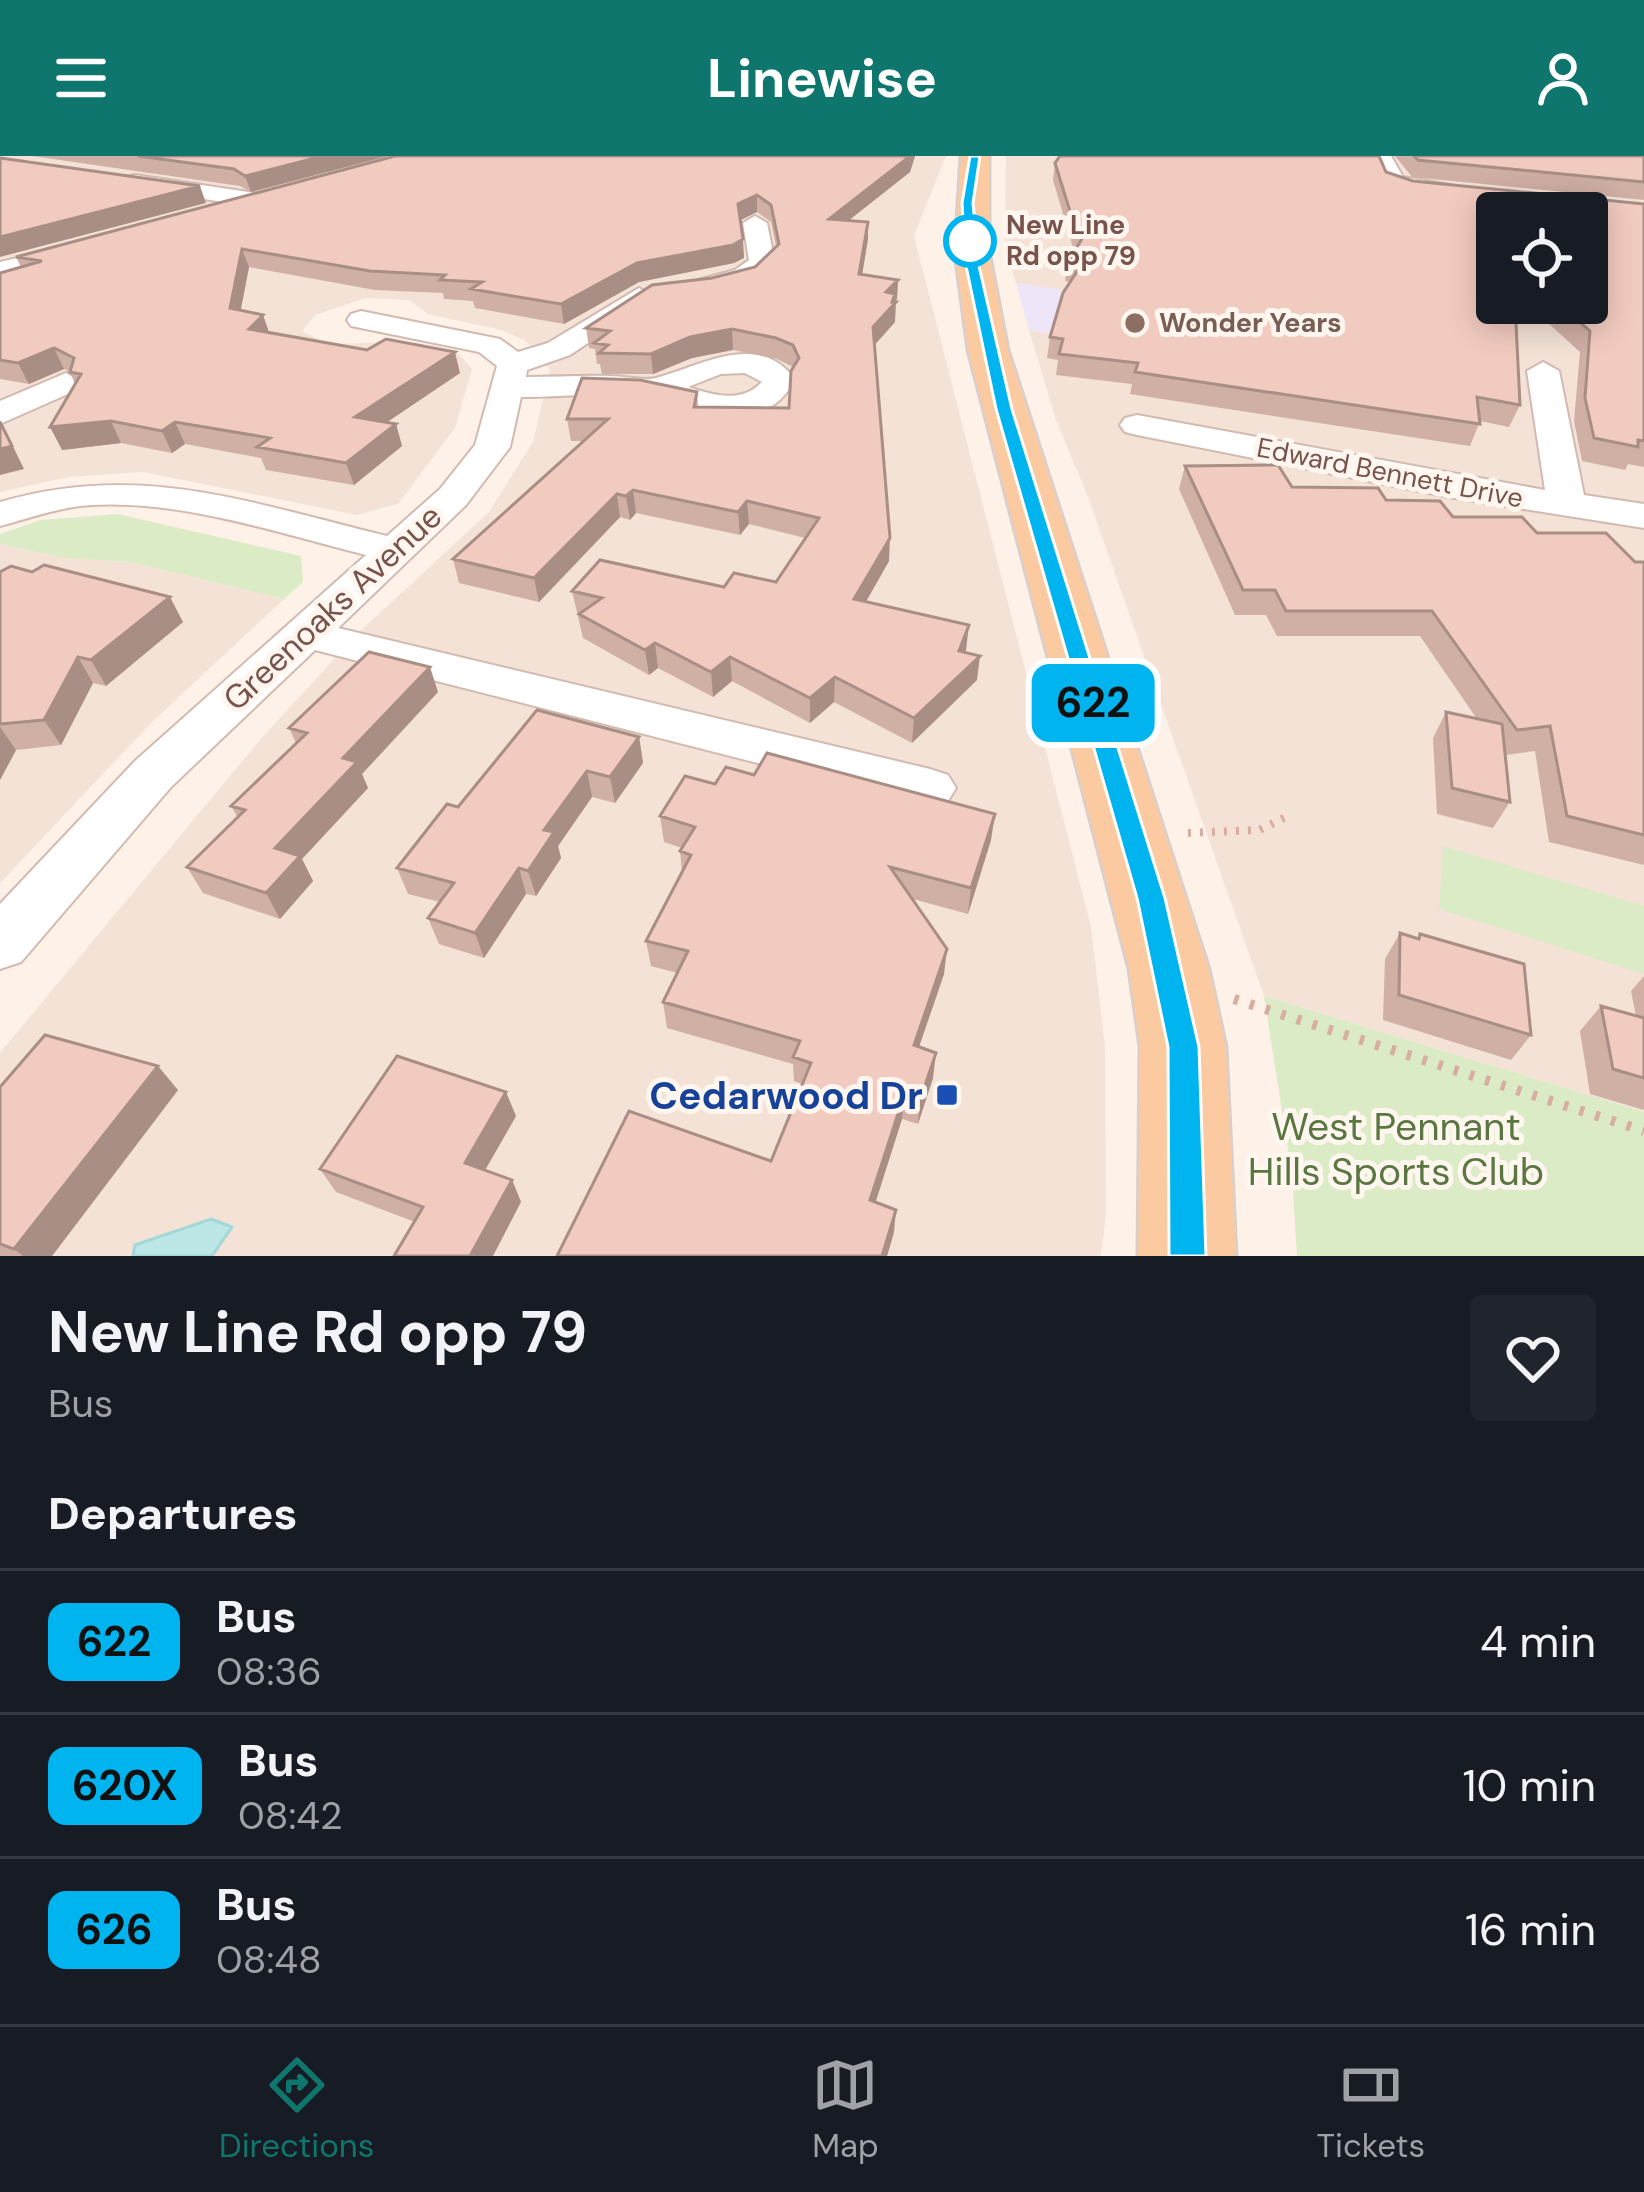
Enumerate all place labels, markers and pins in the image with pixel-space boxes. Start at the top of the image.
place label: New Line Rd opp 79 [1006,207,1136,273]
marker: New Line Rd opp 79 [945,216,995,266]
place label: Wonder Years [1159,305,1342,340]
marker: Wonder Years [1122,310,1148,336]
place label: Cedarwood Dr [649,1070,923,1121]
marker: Cedarwood Dr [934,1082,960,1108]

